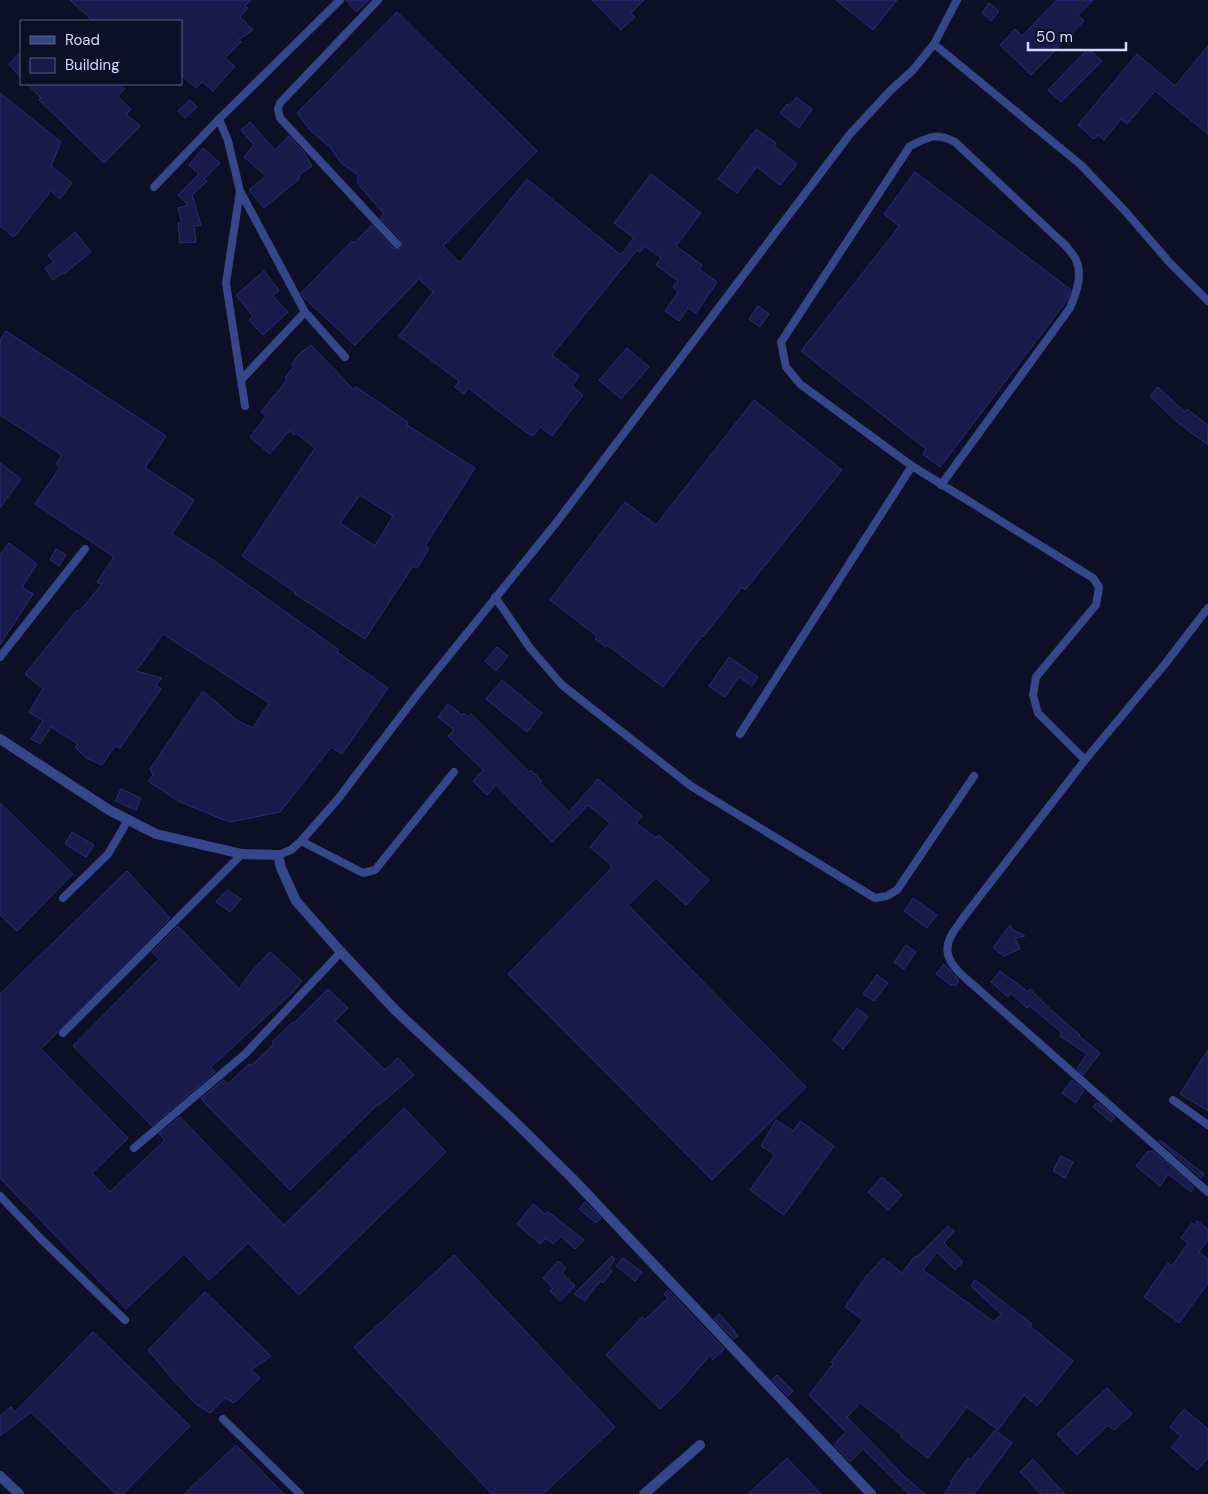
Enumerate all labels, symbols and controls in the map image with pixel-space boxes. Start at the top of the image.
legend [20,20,182,85]
scale bar [1028,20,1126,52]
text: 50 m [1036,27,1073,47]
text: Road [65,30,100,50]
text: Building [65,55,120,75]

